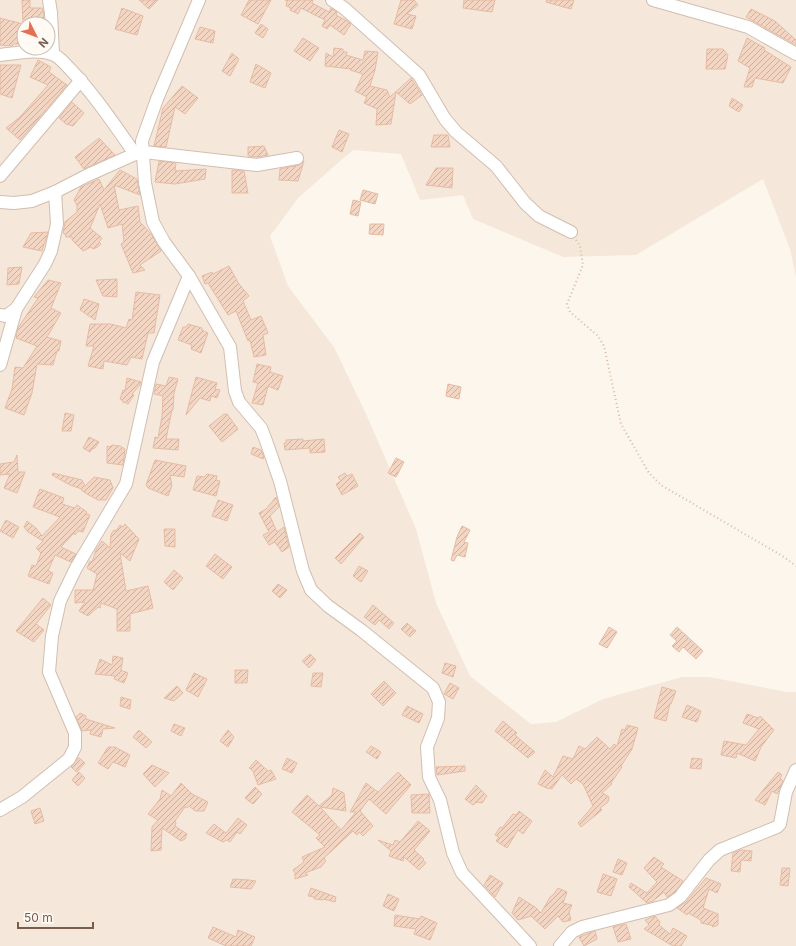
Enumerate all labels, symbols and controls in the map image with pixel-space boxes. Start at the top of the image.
north arrow [16,16,56,56]
text: N [35,35,51,50]
scale bar [18,904,93,930]
text: 50 m [24,910,53,925]

